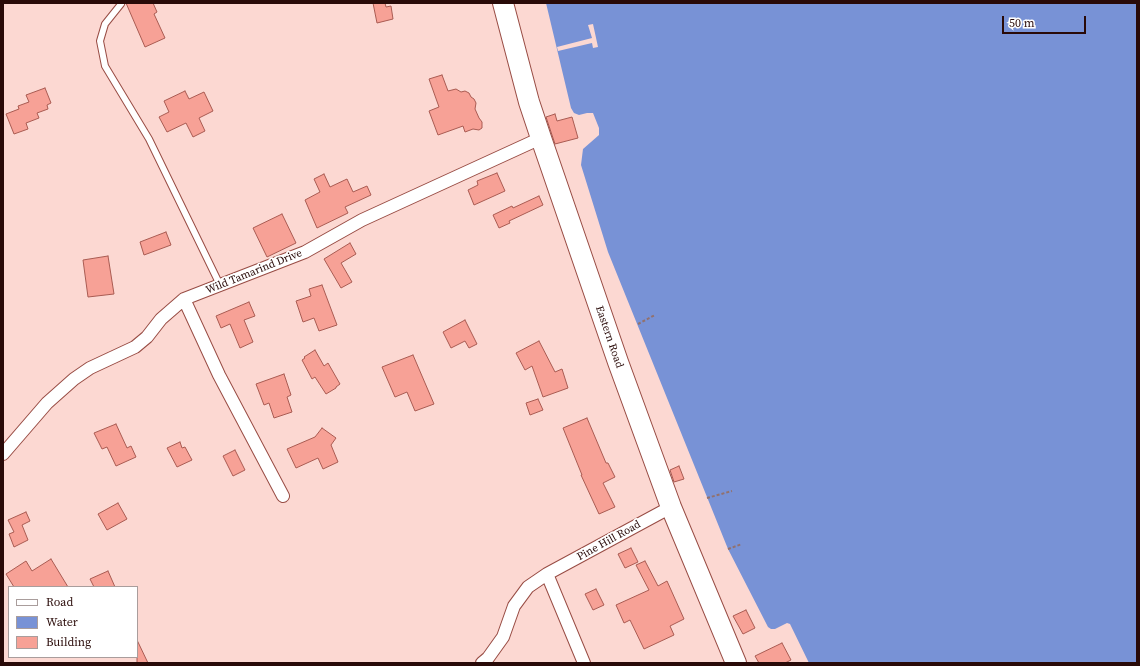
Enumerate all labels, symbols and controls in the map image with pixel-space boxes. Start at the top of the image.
scale bar [1004,8,1088,34]
text: 50 m [1009,15,1035,31]
street label: Wild Tamarind Drive [204,247,304,297]
street label: Eastern Road [592,304,626,370]
street label: Pine Hill Road [575,518,643,564]
legend [8,586,138,658]
text: Road [46,594,73,610]
text: Water [46,614,78,630]
text: Building [46,634,91,650]

